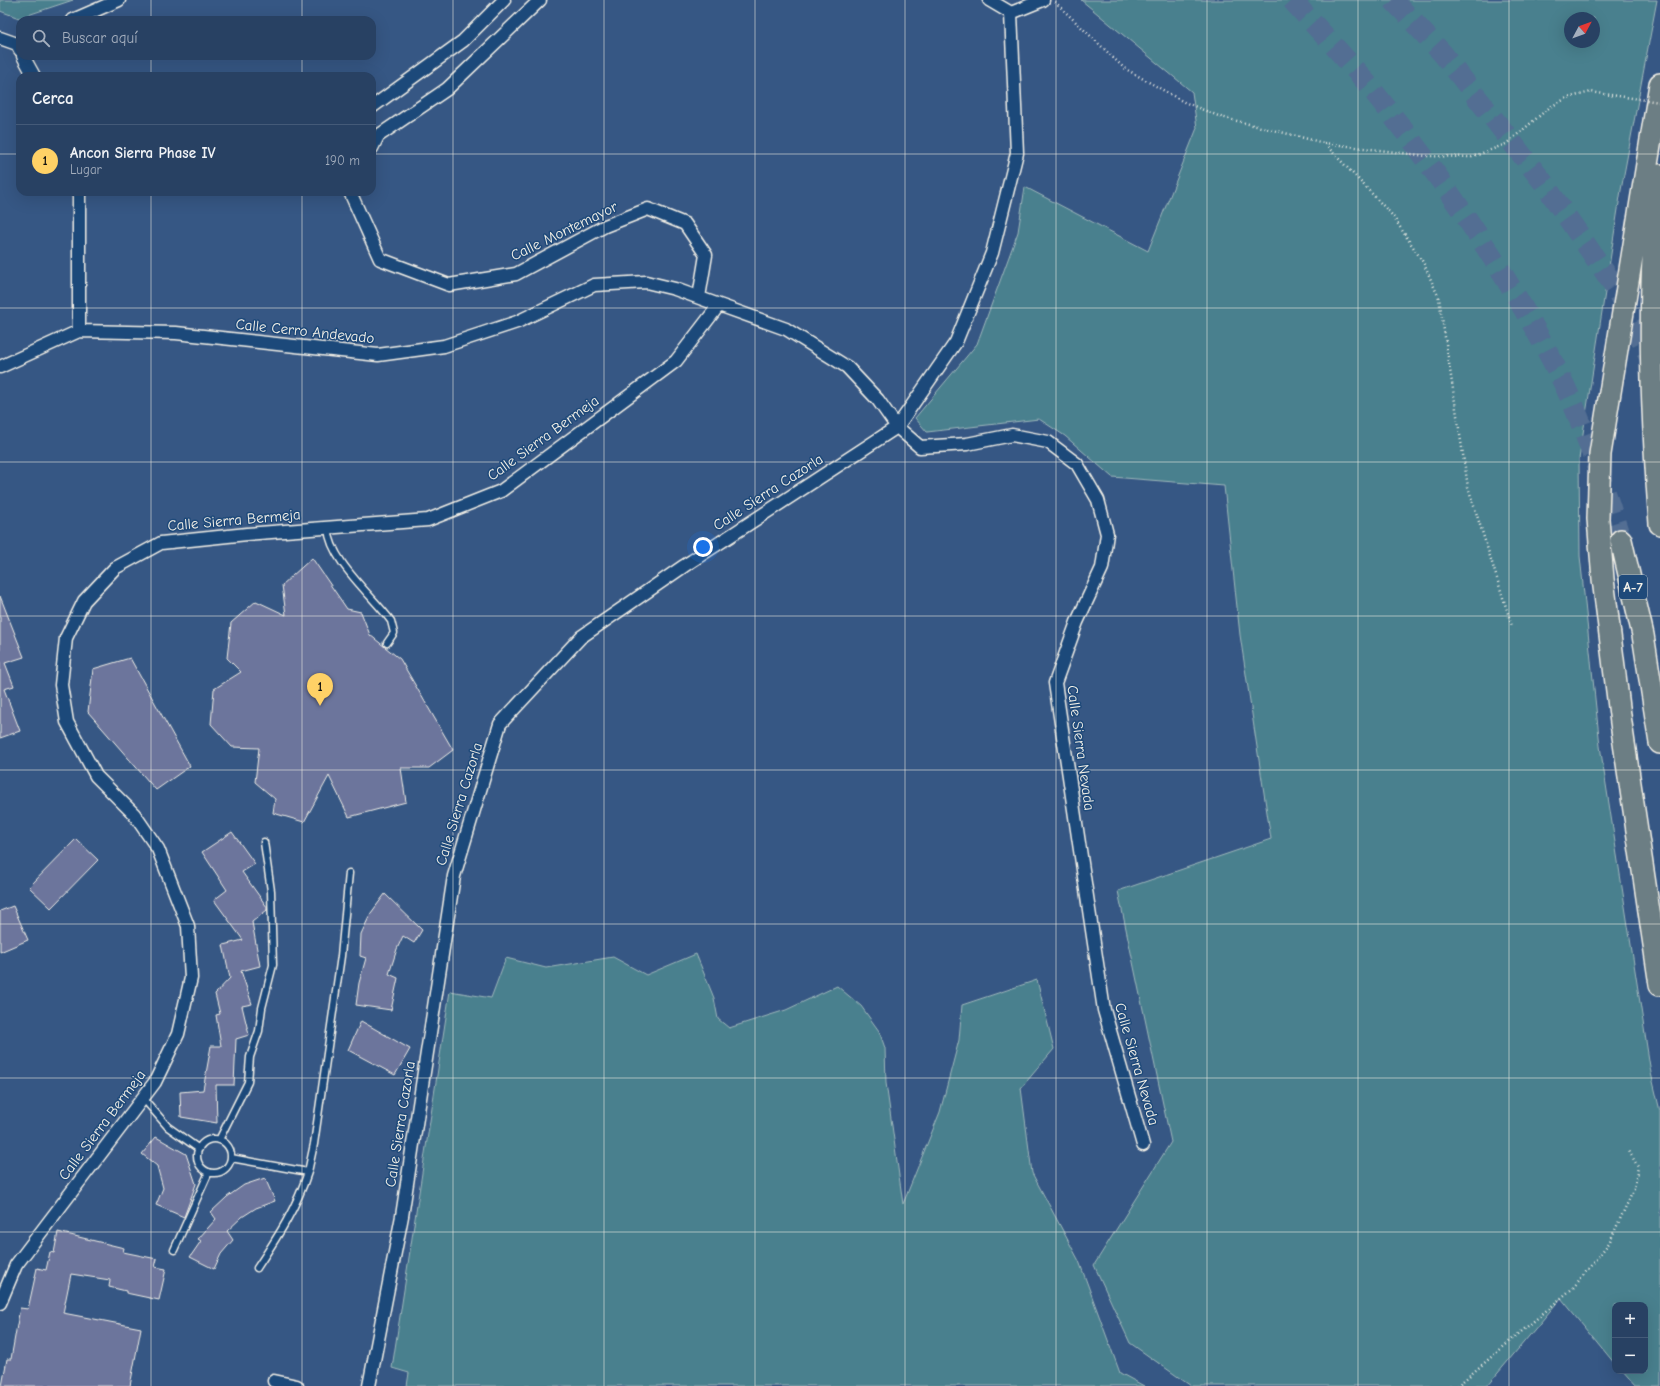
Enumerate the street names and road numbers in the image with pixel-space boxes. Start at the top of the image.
street label: Calle Montemayor [508,197,620,265]
street label: Calle Cerro Andevado [235,315,375,347]
street label: Calle Sierra Bermeja [484,391,602,485]
street label: Calle Sierra Cazorla [710,450,826,534]
street label: Calle Sierra Bermeja [167,505,301,535]
road number: A-7 [1619,575,1647,599]
street label: Calle Sierra Nevada [1063,684,1099,812]
street label: Calle Sierra Cazorla [432,740,486,868]
street label: Calle Sierra Nevada [1111,1001,1163,1127]
street label: Calle Sierra Cazorla [381,1060,419,1188]
street label: Calle Sierra Bermeja [55,1066,149,1184]

